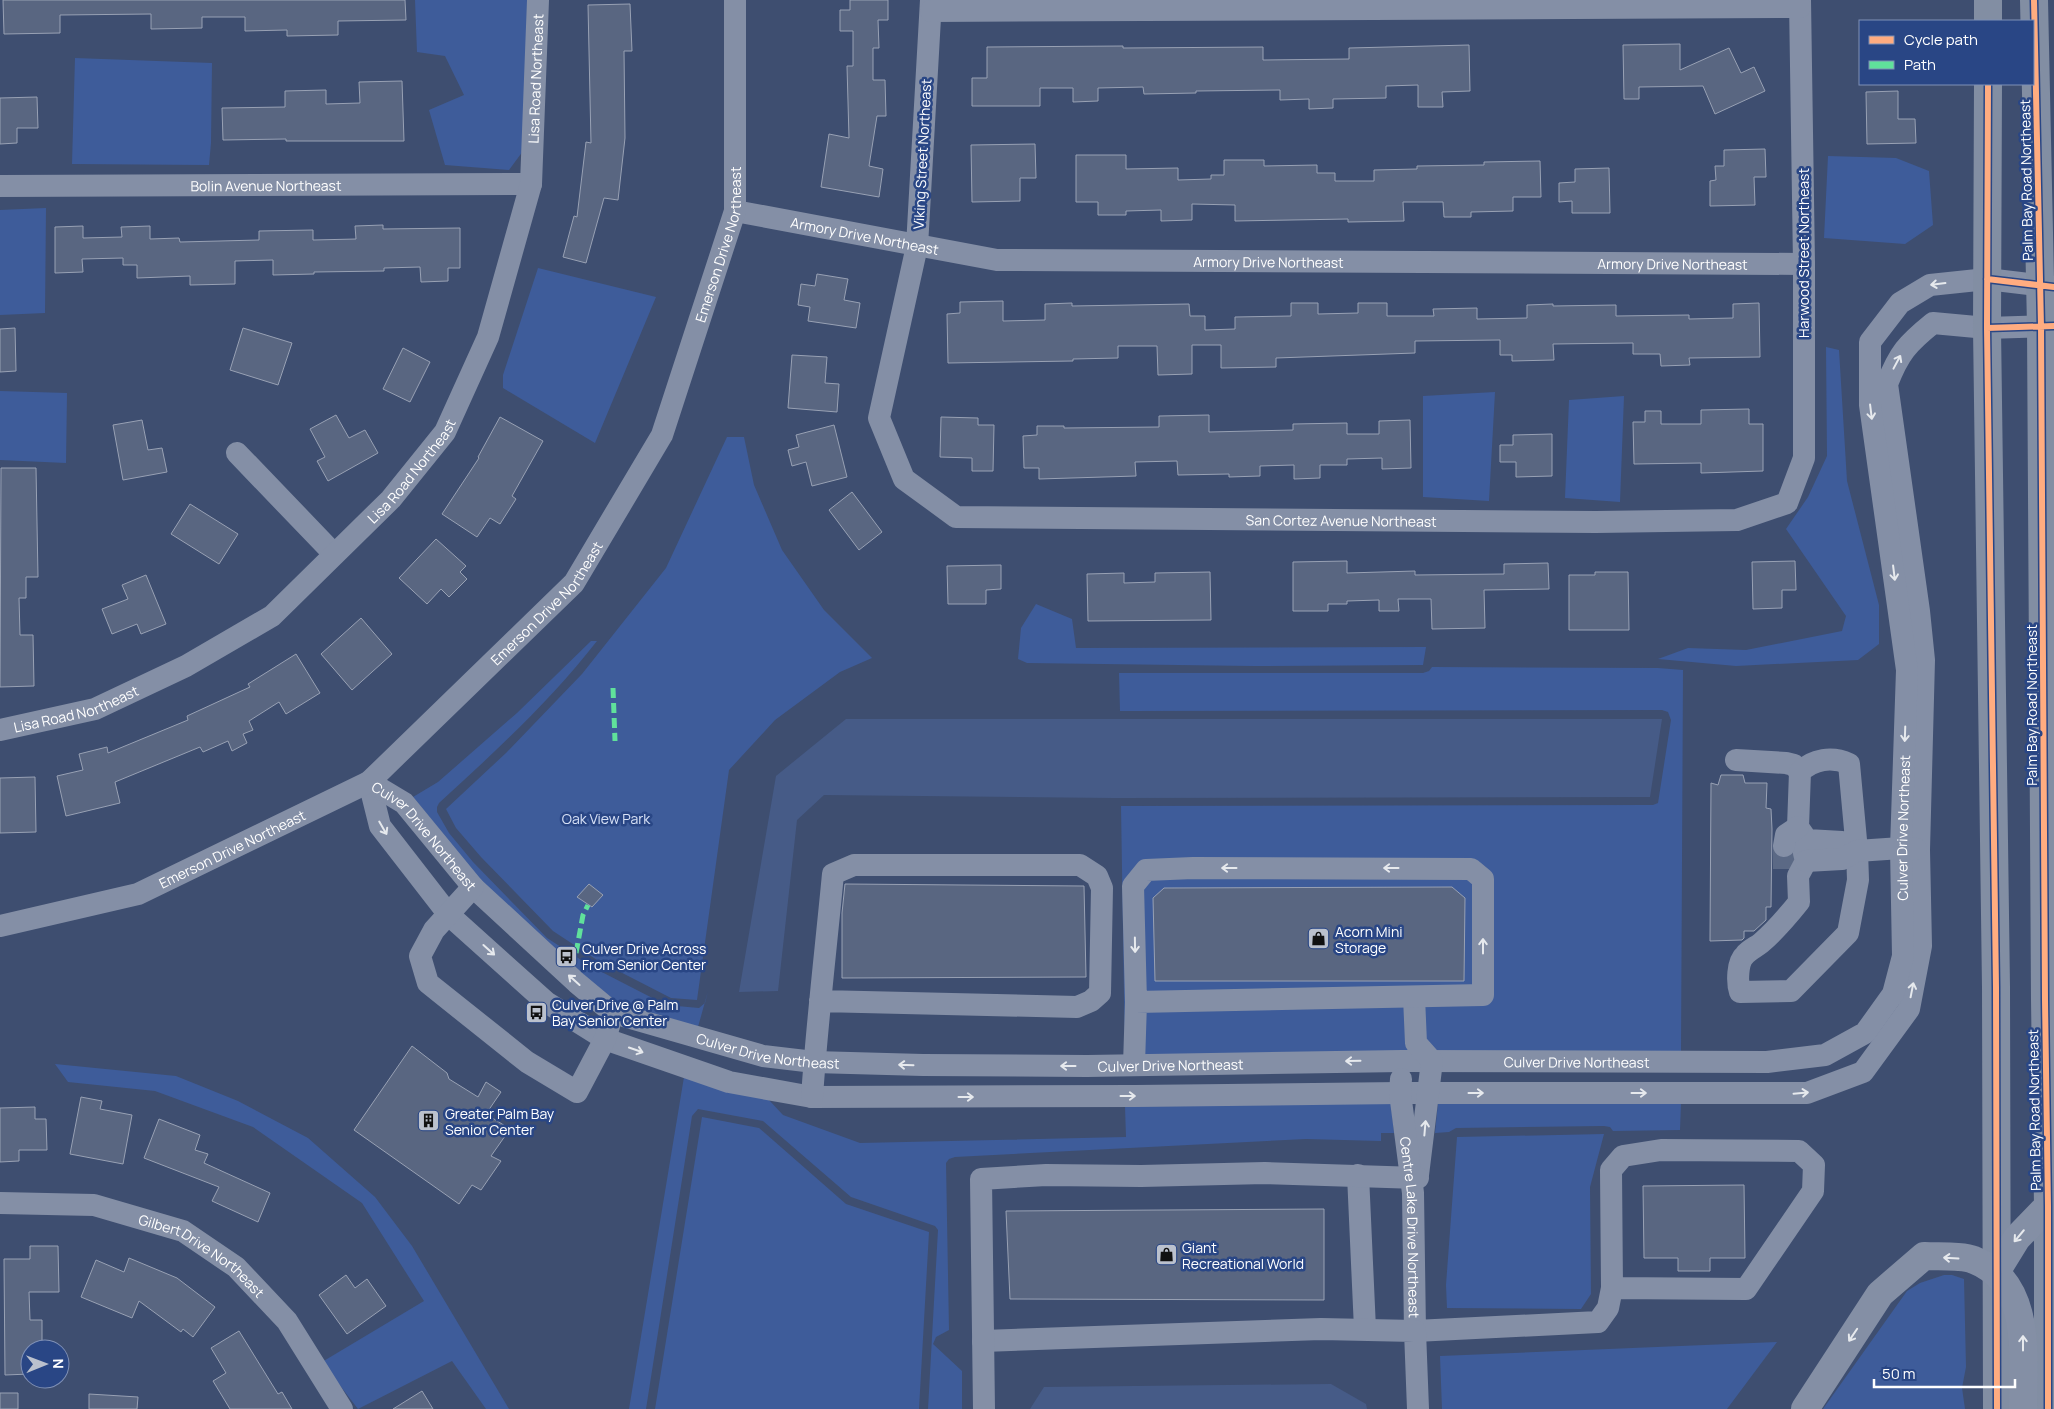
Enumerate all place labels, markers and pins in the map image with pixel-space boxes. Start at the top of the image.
place label: Acorn Mini Storage [1335,922,1402,957]
shop icon: Acorn Mini Storage [1307,927,1331,951]
place label: Culver Drive Across From Senior Center [582,939,706,974]
bus stop icon: Culver Drive Across From Senior Center [554,944,578,968]
place label: Culver Drive @ Palm Bay Senior Center [552,995,679,1030]
bus stop icon: Culver Drive @ Palm Bay Senior Center [524,1000,548,1024]
place label: Greater Palm Bay Senior Center [445,1104,555,1139]
building icon: Greater Palm Bay Senior Center [417,1109,441,1133]
place label: Giant Recreational World [1182,1238,1304,1273]
shop icon: Giant Recreational World [1154,1243,1178,1267]

